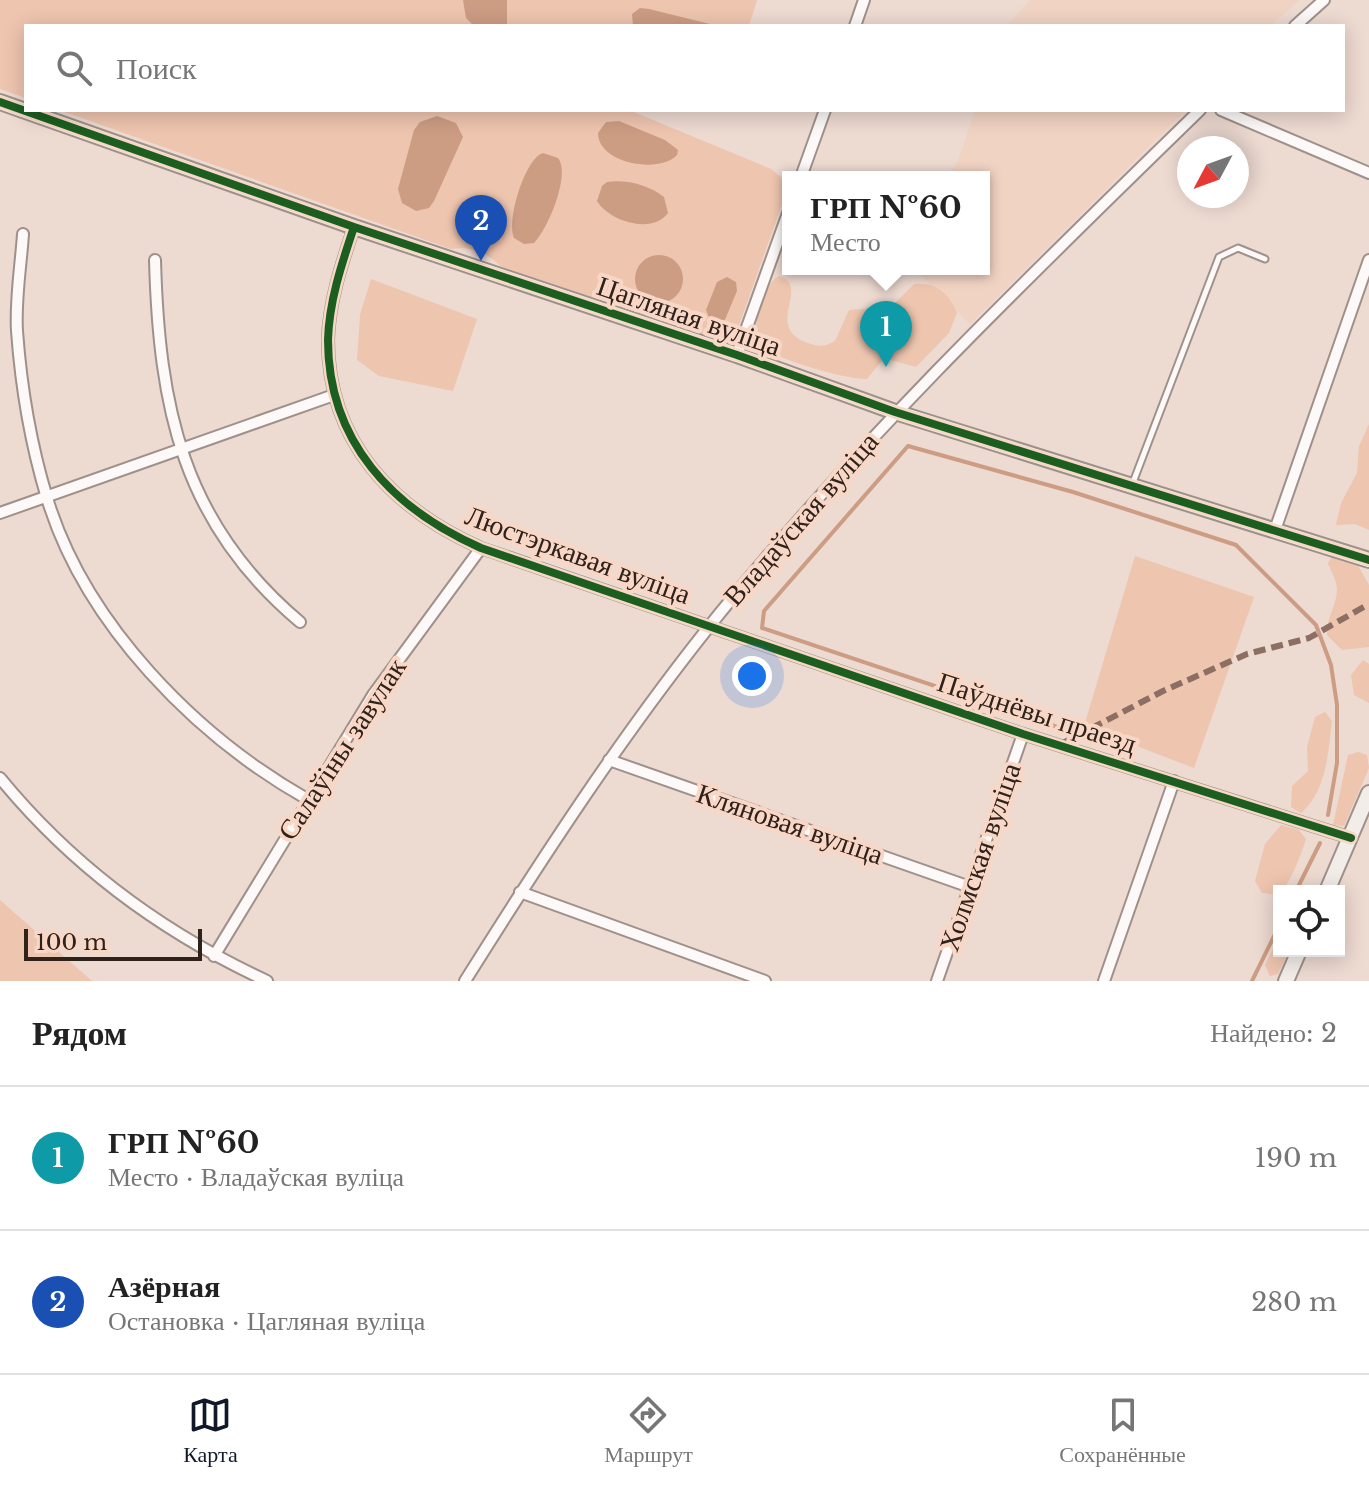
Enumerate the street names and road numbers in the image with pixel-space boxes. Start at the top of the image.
street label: Цагляная вуліца [592,268,786,364]
street label: Владаўская вуліца [716,424,886,613]
street label: Люстэркавая вуліца [461,498,696,612]
street label: Салаўіны завулак [270,651,414,847]
street label: Паўднёвы праезд [933,664,1141,762]
street label: Холмская вуліца [931,758,1029,956]
street label: Кляновая вуліца [692,776,888,872]

